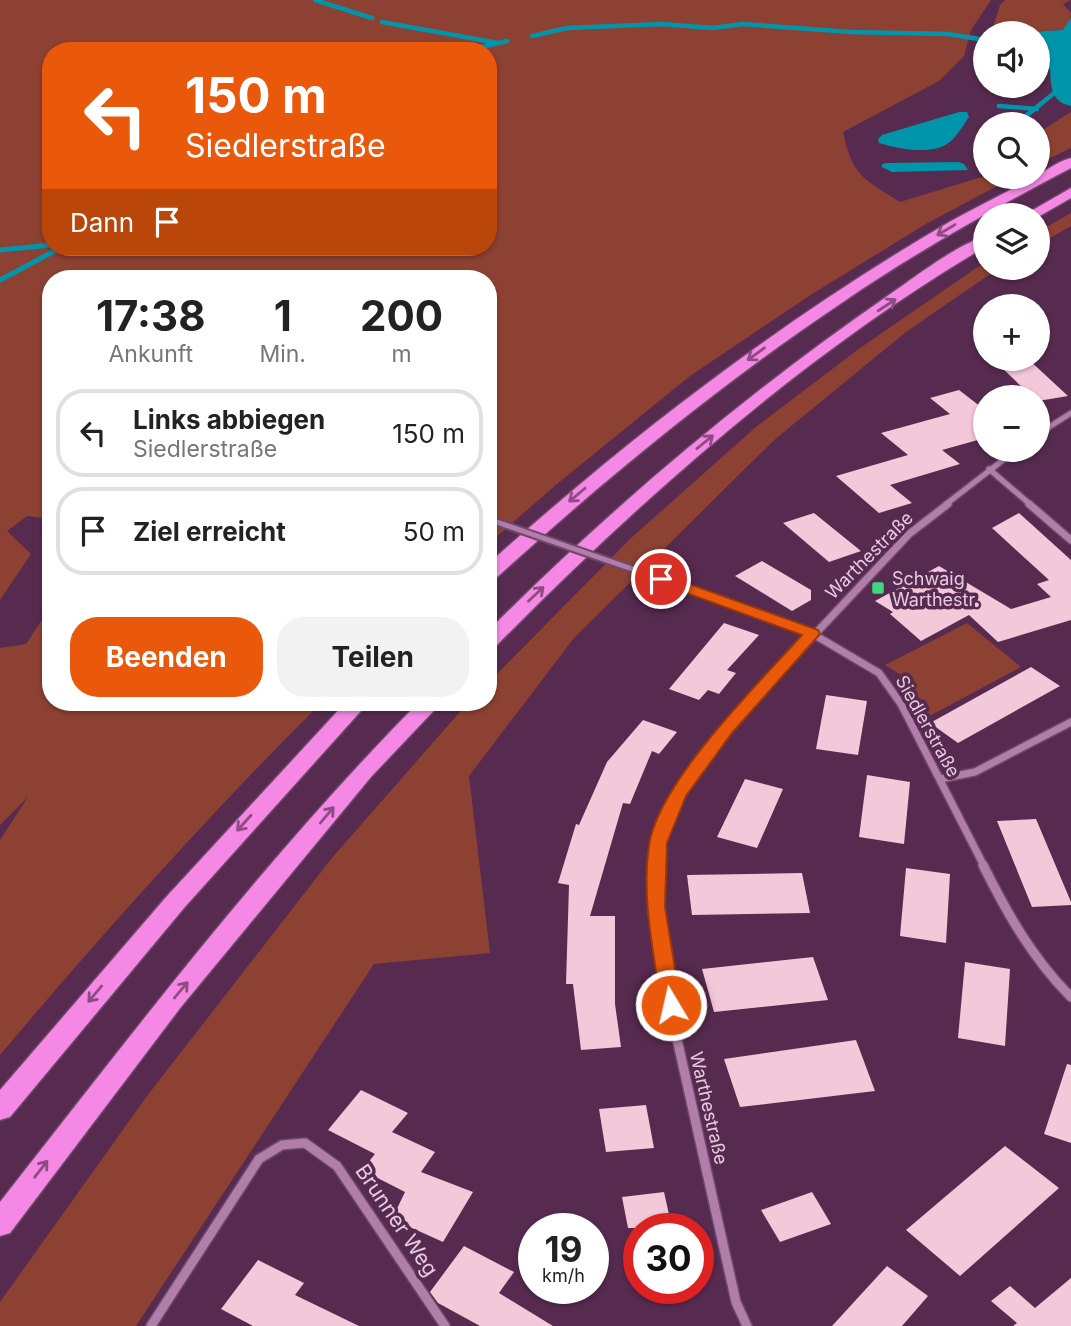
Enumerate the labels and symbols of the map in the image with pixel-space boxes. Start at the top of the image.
one-way arrow [937,223,957,237]
one-way arrow [876,297,896,311]
one-way arrow [747,347,766,361]
one-way arrow [696,434,714,449]
one-way arrow [569,487,587,503]
street label: Warthestraße [821,507,917,603]
pin [631,549,691,609]
place label: Schwaig Warthestr. [892,568,979,610]
marker: Schwaig Warthestr. [870,580,886,596]
one-way arrow [527,586,545,602]
street label: Siedlerstraße [891,672,965,780]
one-way arrow [319,807,334,825]
one-way arrow [236,814,253,831]
position arrow [634,968,708,1042]
one-way arrow [173,981,189,999]
one-way arrow [87,985,102,1003]
street label: Warthestraße [686,1050,732,1166]
street label: Brunner Weg [350,1159,444,1281]
one-way arrow [33,1160,48,1179]
speed limit sign: 30 [623,1213,714,1304]

